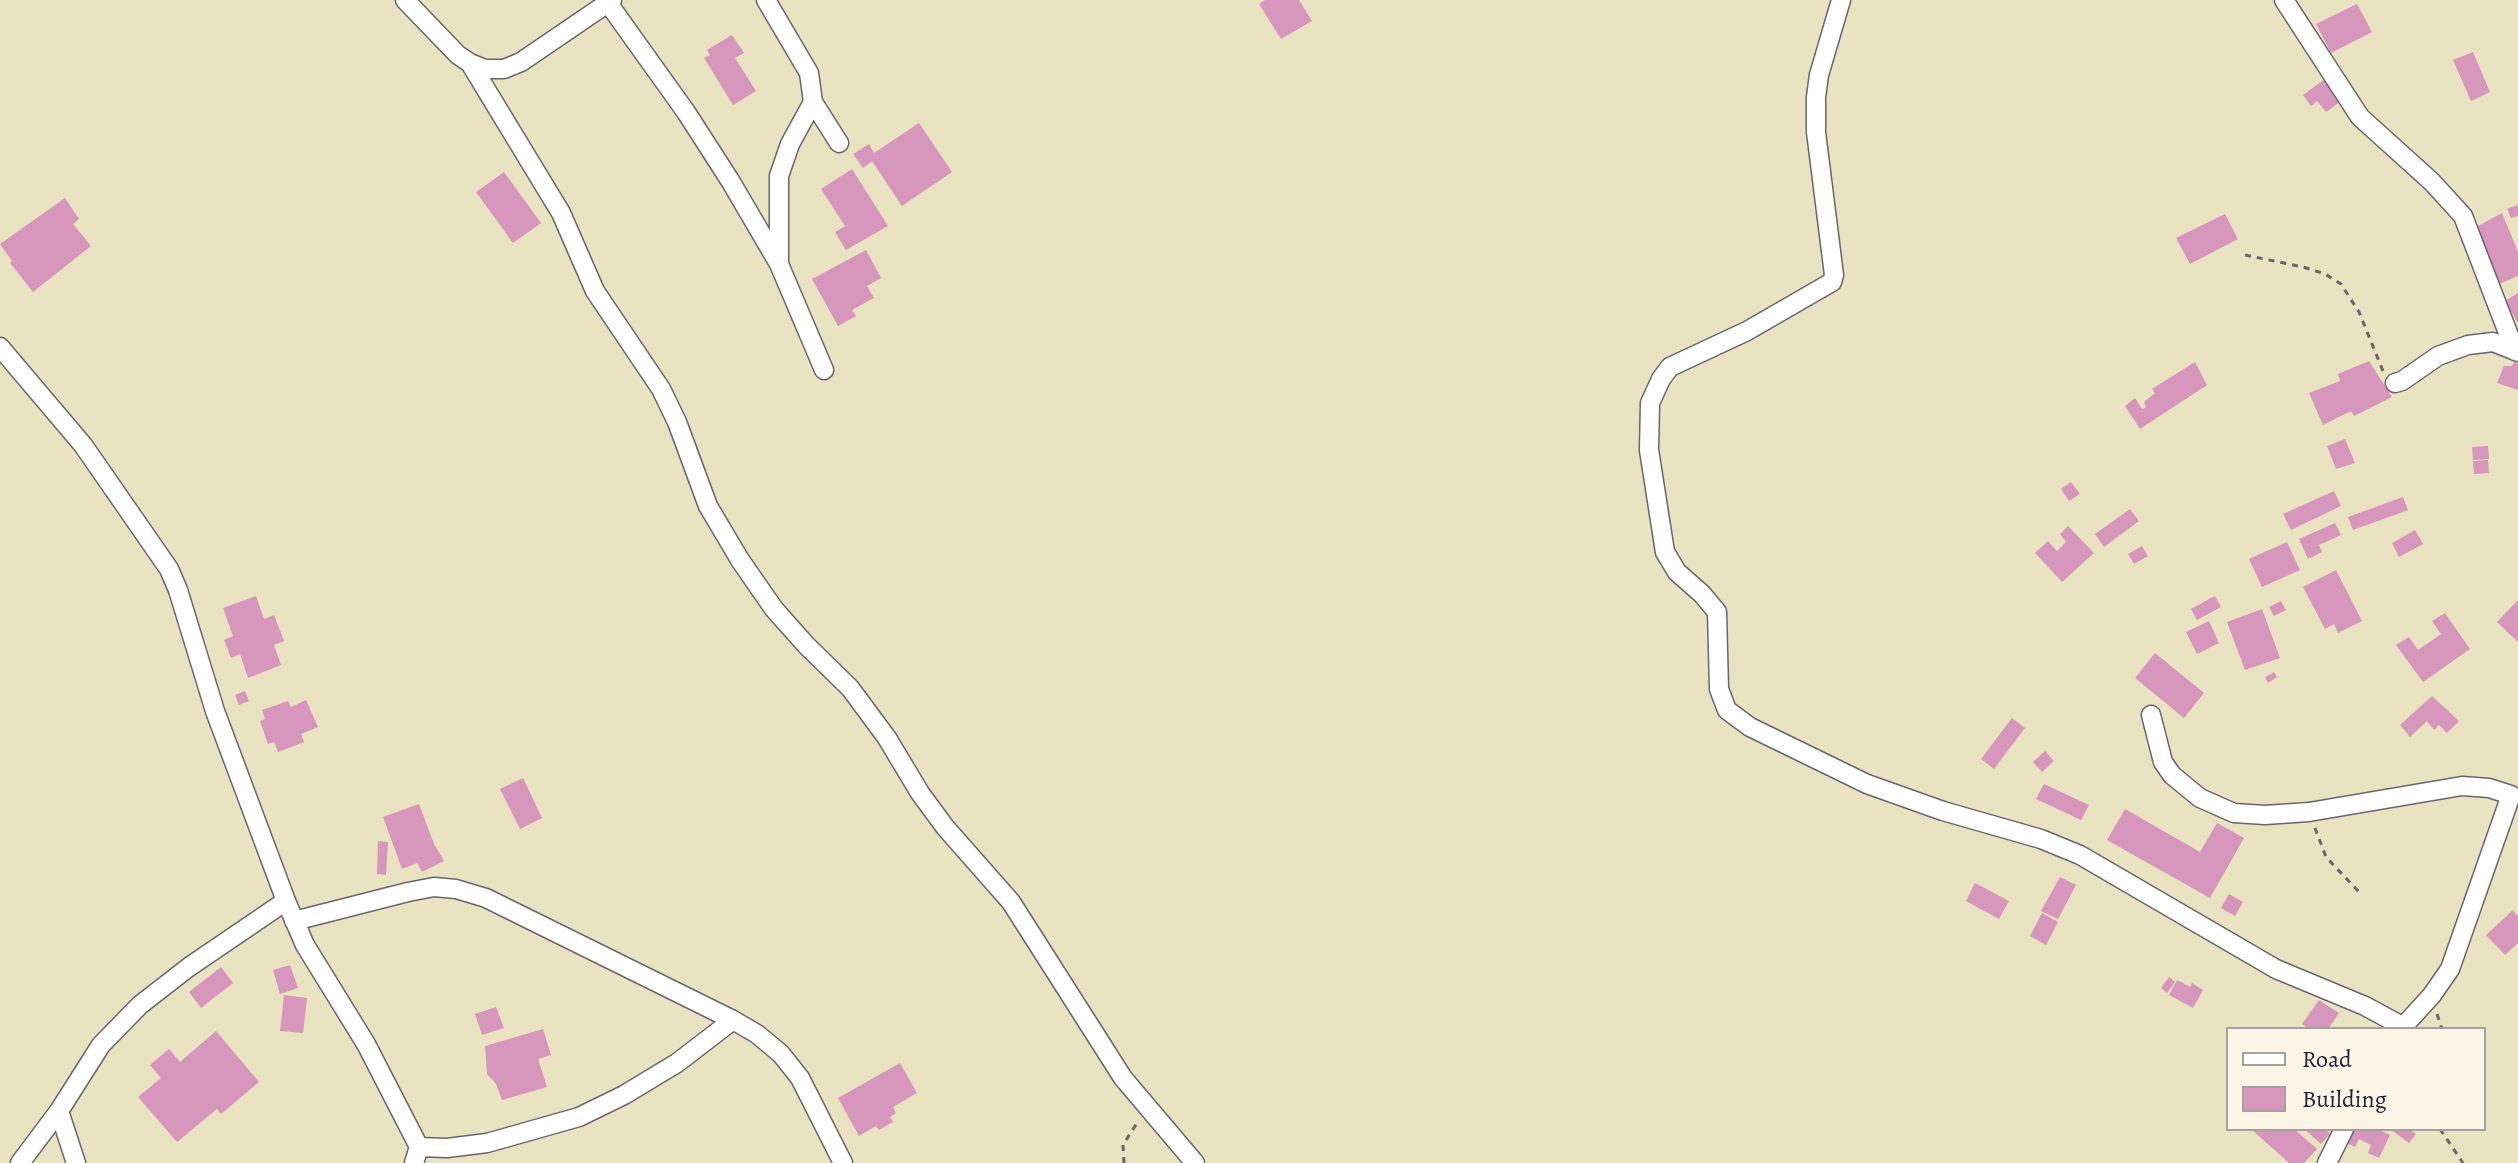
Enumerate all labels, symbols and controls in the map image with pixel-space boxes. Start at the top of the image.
legend [2226,1027,2486,1131]
text: Road [2302,1043,2352,1075]
text: Building [2302,1083,2387,1115]

